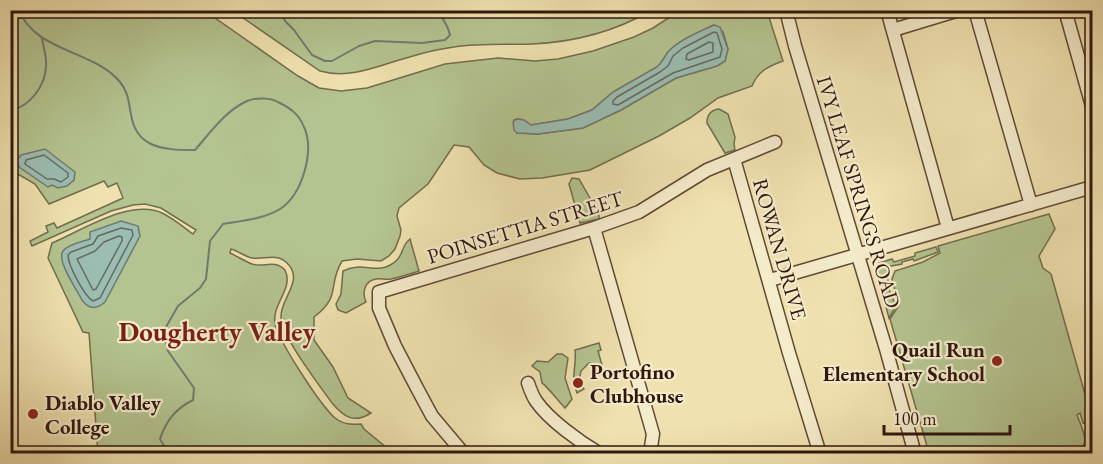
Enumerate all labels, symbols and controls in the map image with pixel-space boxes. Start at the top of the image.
street label: IVY LEAF SPRINGS ROAD [811,73,907,311]
street label: ROWAN DRIVE [747,175,813,323]
street label: POINSETTIA STREET [424,184,627,270]
district label: Dougherty Valley [119,314,316,349]
place label: Quail Run Elementary School [823,336,985,387]
marker: Quail Run Elementary School [990,354,1004,368]
place label: Portofino Clubhouse [590,358,684,409]
marker: Portofino Clubhouse [571,376,585,390]
place label: Diablo Valley College [45,389,162,440]
scale bar [884,398,1010,436]
marker: Diablo Valley College [26,407,40,421]
text: 100 m [893,407,937,430]

